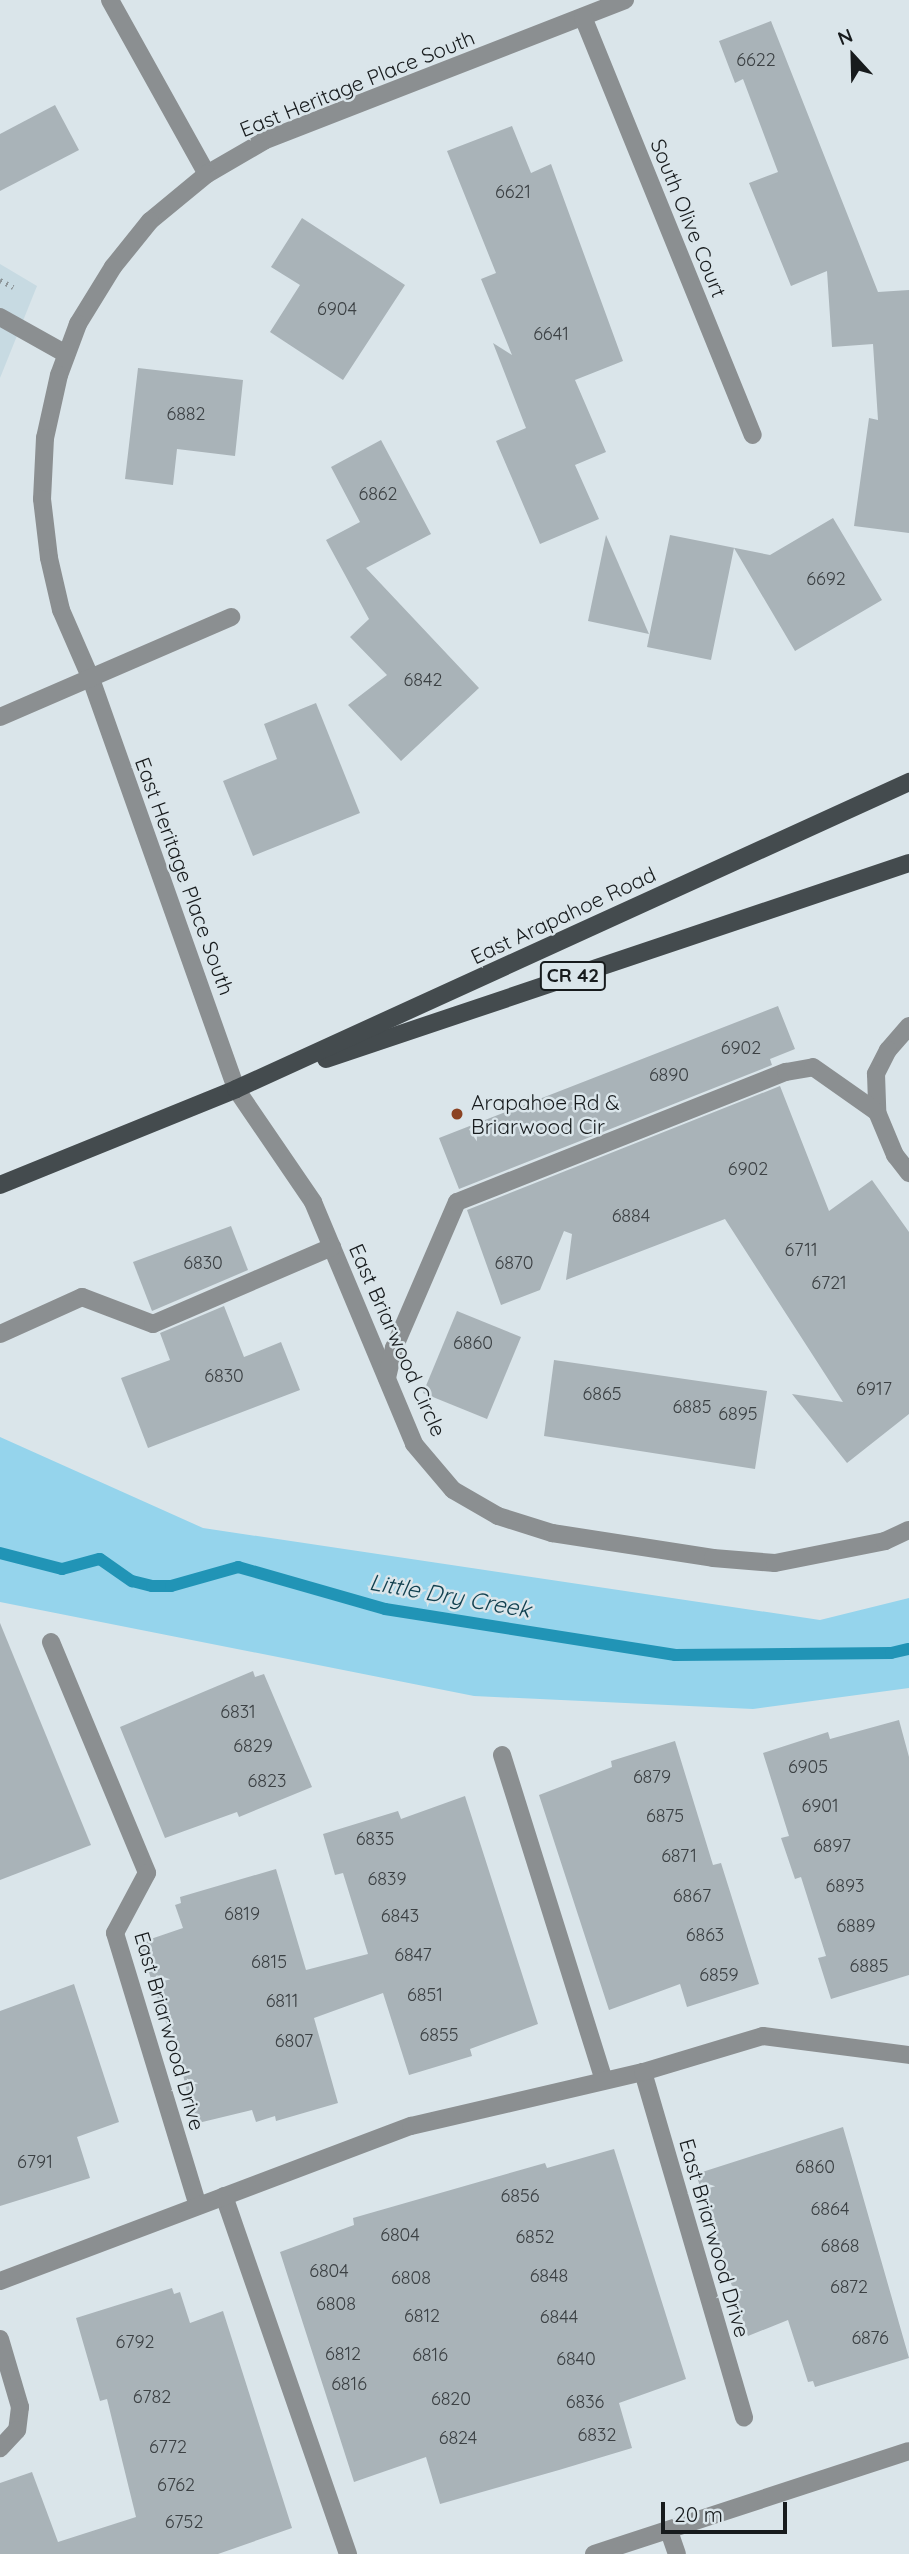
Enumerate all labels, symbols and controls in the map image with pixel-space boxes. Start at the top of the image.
north arrow [818,21,888,91]
text: N [834,23,856,50]
street label: East Heritage Place South [236,24,478,142]
house number: 6622 [736,49,776,71]
street label: South Olive Court [646,135,732,301]
house number: 6621 [495,181,531,203]
house number: 6904 [317,298,357,320]
house number: 6641 [533,323,569,345]
house number: 6882 [166,403,206,425]
house number: 6862 [358,483,398,505]
house number: 6692 [806,568,846,590]
house number: 6842 [404,669,442,691]
street label: East Heritage Place South [130,754,240,998]
street label: East Arapahoe Road [466,861,660,969]
road number: CR 42 [540,960,606,992]
house number: 6902 [721,1037,761,1059]
house number: 6890 [649,1064,689,1086]
place label: Arapahoe Rd & Briarwood Cir [471,1089,619,1139]
marker: Arapahoe Rd & Briarwood Cir [449,1106,465,1122]
house number: 6902 [728,1158,768,1180]
house number: 6884 [612,1205,650,1227]
house number: 6711 [784,1239,818,1261]
street label: East Briarwood Circle [344,1240,452,1440]
house number: 6830 [183,1252,223,1274]
house number: 6870 [495,1252,533,1274]
house number: 6721 [811,1272,847,1294]
house number: 6860 [453,1332,493,1354]
house number: 6830 [204,1365,244,1387]
house number: 6917 [856,1378,892,1400]
house number: 6865 [583,1383,621,1405]
house number: 6885 [673,1396,711,1418]
house number: 6895 [718,1403,758,1425]
water label: Little Dry Creek [367,1568,533,1624]
house number: 6831 [220,1701,256,1723]
house number: 6829 [233,1735,273,1757]
house number: 6905 [788,1756,828,1778]
house number: 6879 [633,1766,671,1788]
house number: 6823 [248,1770,286,1792]
house number: 6901 [801,1795,839,1817]
house number: 6875 [646,1805,684,1827]
house number: 6835 [356,1828,394,1850]
house number: 6897 [813,1835,851,1857]
house number: 6871 [661,1845,697,1867]
house number: 6839 [368,1868,406,1890]
house number: 6893 [826,1875,864,1897]
house number: 6867 [673,1885,711,1907]
house number: 6819 [224,1903,260,1925]
house number: 6843 [381,1905,419,1927]
house number: 6889 [836,1915,876,1937]
house number: 6863 [686,1924,724,1946]
street label: East Briarwood Drive [130,1929,210,2133]
house number: 6847 [394,1944,432,1966]
house number: 6815 [251,1951,287,1973]
house number: 6885 [850,1955,888,1977]
house number: 6859 [699,1964,739,1986]
house number: 6851 [407,1984,443,2006]
house number: 6811 [266,1990,298,2012]
house number: 6855 [419,2024,459,2046]
house number: 6807 [275,2030,313,2052]
street label: East Briarwood Drive [675,2136,755,2340]
house number: 6791 [17,2151,53,2173]
house number: 6860 [795,2156,835,2178]
house number: 6856 [501,2185,539,2207]
house number: 6864 [811,2198,849,2220]
house number: 6804 [380,2224,420,2246]
house number: 6852 [515,2226,555,2248]
house number: 6868 [821,2235,859,2257]
house number: 6804 [309,2260,349,2282]
house number: 6848 [530,2265,568,2287]
house number: 6808 [391,2267,431,2289]
house number: 6872 [830,2276,868,2298]
house number: 6808 [316,2293,356,2315]
house number: 6812 [404,2305,440,2327]
house number: 6844 [540,2306,578,2328]
house number: 6876 [851,2327,889,2349]
house number: 6792 [116,2331,154,2353]
house number: 6812 [325,2343,361,2365]
house number: 6816 [412,2344,448,2366]
house number: 6840 [556,2348,596,2370]
house number: 6816 [331,2373,367,2395]
house number: 6782 [133,2386,171,2408]
house number: 6820 [431,2388,471,2410]
house number: 6836 [566,2391,604,2413]
house number: 6832 [578,2424,616,2446]
house number: 6824 [439,2427,477,2449]
house number: 6772 [149,2436,187,2458]
house number: 6762 [157,2474,195,2496]
scale bar [664,2488,790,2532]
text: 20 m [674,2501,723,2527]
house number: 6752 [165,2511,203,2533]

